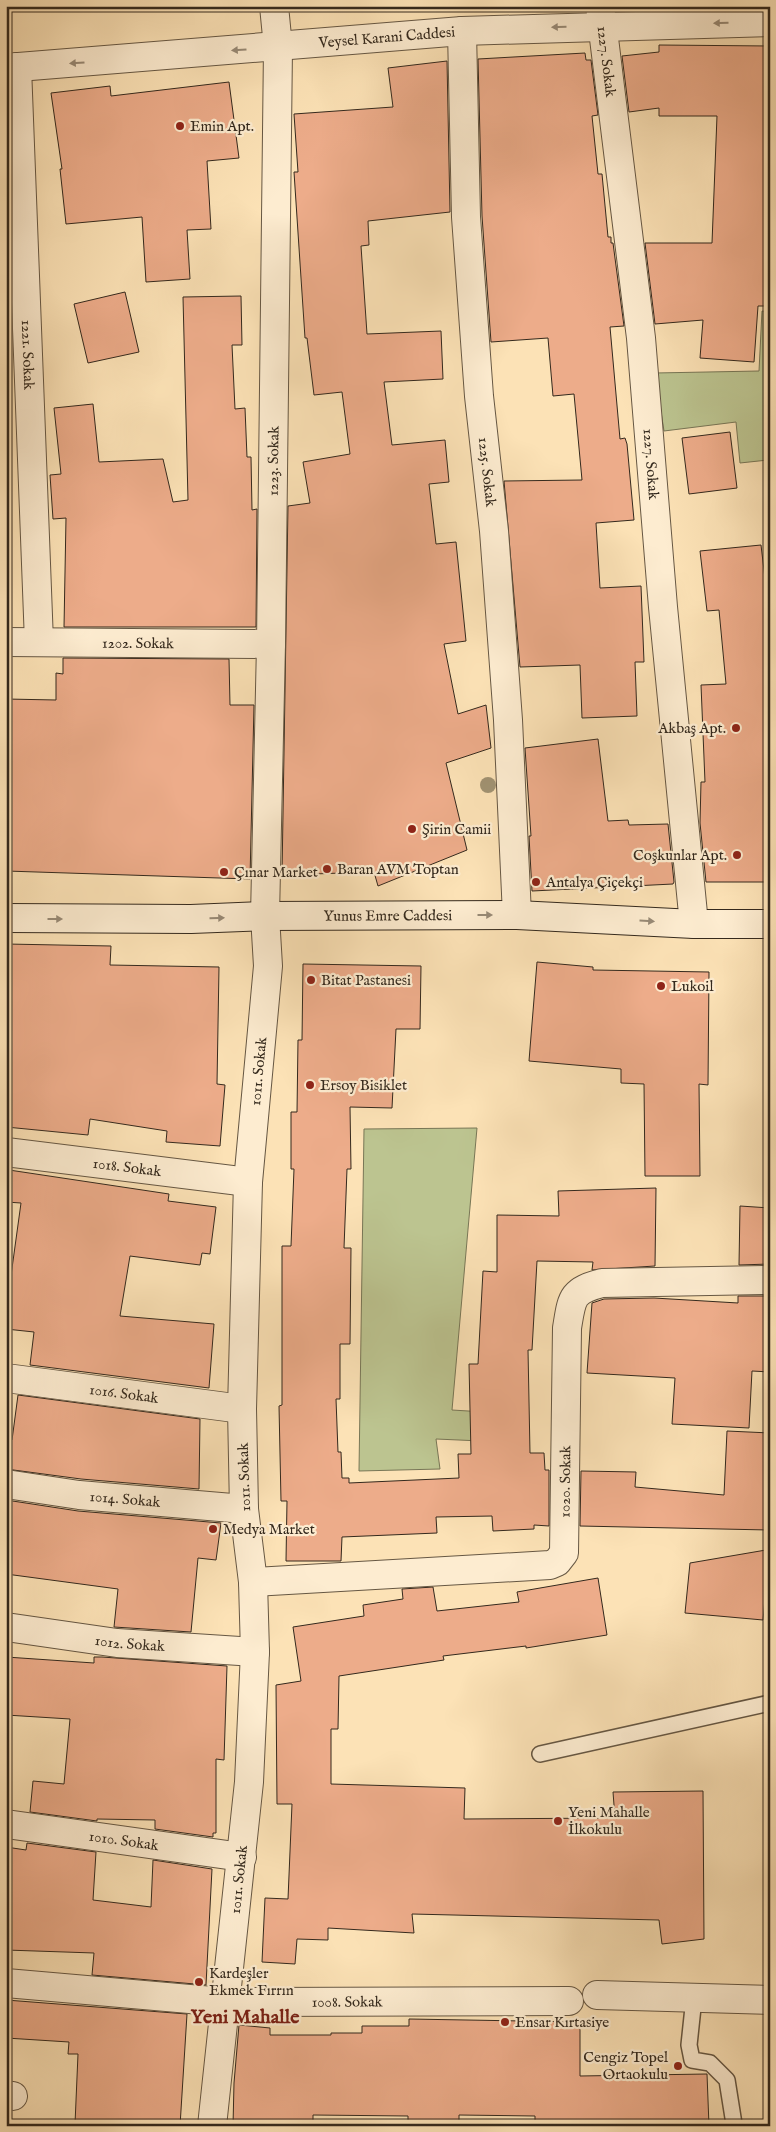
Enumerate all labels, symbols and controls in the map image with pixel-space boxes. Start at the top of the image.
one-way arrow [713,19,729,27]
street label: Veysel Karani Caddesi [317,23,456,53]
one-way arrow [550,23,566,31]
street label: 1227. Sokak [593,25,620,99]
one-way arrow [231,46,247,54]
one-way arrow [69,59,85,67]
place label: Emin Apt. [190,117,254,136]
marker: Emin Apt. [174,120,186,132]
street label: 1221. Sokak [17,319,38,391]
street label: 1223. Sokak [264,425,284,496]
street label: 1227. Sokak [638,428,663,501]
street label: 1225. Sokak [474,436,500,509]
street label: 1202. Sokak [102,634,175,653]
place label: Akbaş Apt. [657,719,726,738]
marker: Akbaş Apt. [730,722,742,734]
place label: Şirin Camii [422,820,491,839]
marker: Şirin Camii [406,823,418,835]
place label: Coşkunlar Apt. [633,846,727,865]
marker: Coşkunlar Apt. [731,849,743,861]
place label: Baran AVM Toptan [337,860,459,879]
place label: Çınar Market [234,863,318,882]
marker: Baran AVM Toptan [321,863,333,875]
marker: Çınar Market [218,866,230,878]
place label: Antalya Çiçekçi [545,873,643,892]
marker: Antalya Çiçekçi [530,876,542,888]
street label: Yunus Emre Caddesi [324,906,452,926]
one-way arrow [477,911,493,919]
one-way arrow [210,914,226,922]
one-way arrow [47,915,63,923]
one-way arrow [640,918,656,926]
place label: Bitat Pastanesi [321,971,411,990]
marker: Bitat Pastanesi [305,974,317,986]
place label: Lukoil [671,977,714,996]
marker: Lukoil [655,980,667,992]
street label: 1011. Sokak [246,1035,271,1106]
place label: Ersoy Bisiklet [320,1076,407,1095]
marker: Ersoy Bisiklet [304,1079,316,1091]
street label: 1018. Sokak [92,1154,163,1181]
street label: 1016. Sokak [88,1380,161,1408]
street label: 1011. Sokak [234,1441,255,1512]
street label: 1020. Sokak [555,1444,575,1518]
street label: 1014. Sokak [89,1487,162,1512]
place label: Medya Market [223,1520,315,1539]
marker: Medya Market [207,1523,219,1535]
street label: 1012. Sokak [94,1631,166,1656]
place label: Yeni Mahalle İlkokulu [568,1803,650,1839]
marker: Yeni Mahalle İlkokulu [552,1815,564,1827]
street label: 1010. Sokak [88,1827,161,1855]
street label: 1011. Sokak [226,1843,252,1915]
place label: Kardeşler Ekmek Fırrın [209,1964,294,2000]
marker: Kardeşler Ekmek Fırrın [193,1976,205,1988]
street label: 1008. Sokak [312,1993,384,2012]
district label: Yeni Mahalle [191,2005,300,2030]
place label: Ensar Kırtasiye [515,2013,609,2032]
marker: Ensar Kırtasiye [499,2016,511,2028]
place label: Cengiz Topel Ortaokulu [583,2048,669,2084]
marker: Cengiz Topel Ortaokulu [672,2060,684,2072]

